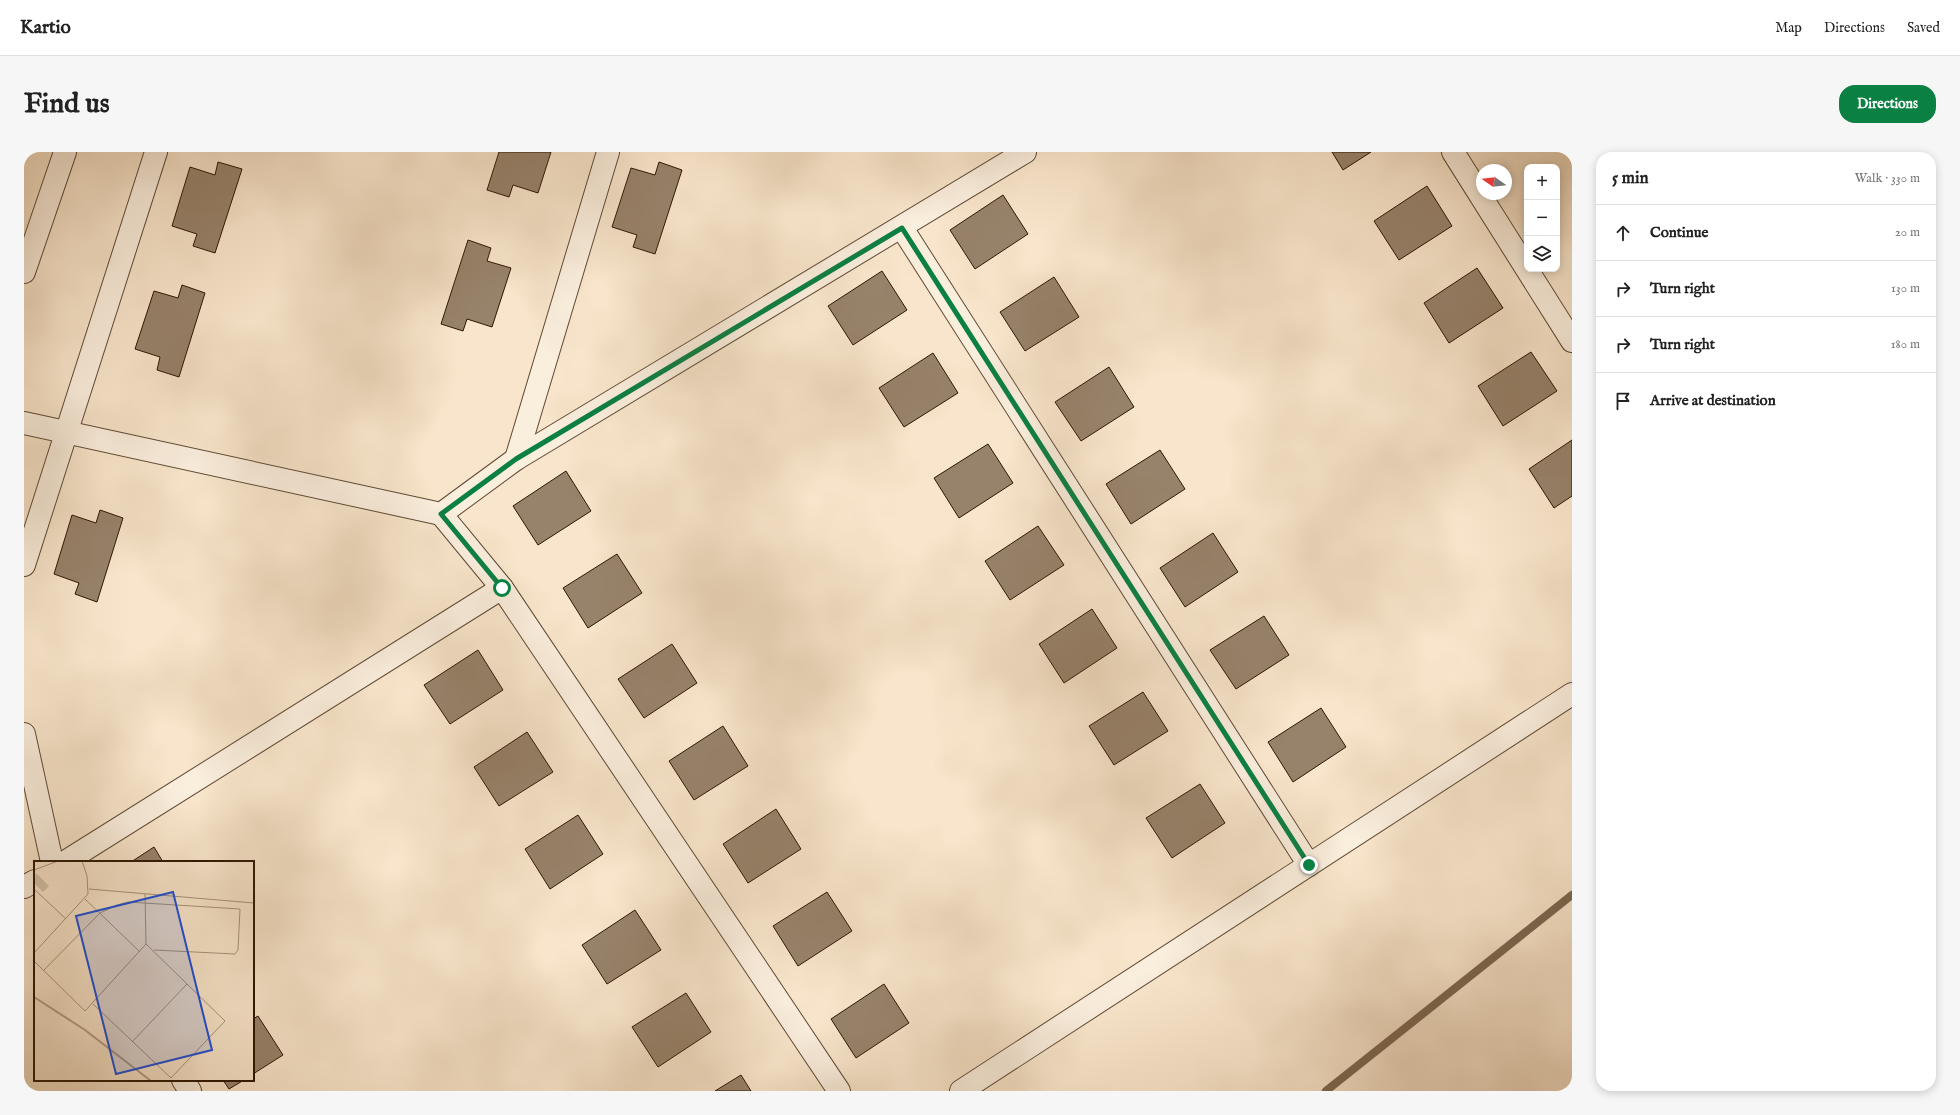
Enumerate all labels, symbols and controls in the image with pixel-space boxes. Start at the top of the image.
text: Kartio [20,16,71,40]
text: Map [1775,19,1802,37]
text: Directions [1824,19,1885,37]
text: Saved [1907,19,1940,37]
button: Directions [1839,85,1936,123]
text: Find us [24,87,110,122]
north arrow [1476,164,1512,200]
map controls [1524,164,1560,272]
button: + [1524,164,1560,200]
text: 5 min [1612,168,1649,189]
text: Walk · 330 m [1855,170,1920,187]
button: − [1524,200,1560,236]
icon: ahead [1612,222,1634,244]
text: Continue [1650,223,1708,242]
text: 20 m [1895,224,1920,241]
button: layers [1524,236,1560,272]
icon: right [1612,278,1634,300]
text: Turn right [1650,279,1715,298]
text: 130 m [1891,280,1920,297]
icon: right [1612,334,1634,356]
text: Turn right [1650,335,1715,354]
text: 180 m [1891,336,1920,353]
icon: arrive [1612,390,1634,412]
text: Arrive at destination [1650,391,1776,410]
route start [493,579,511,597]
route end [1300,856,1318,874]
inset map [34,861,254,1081]

